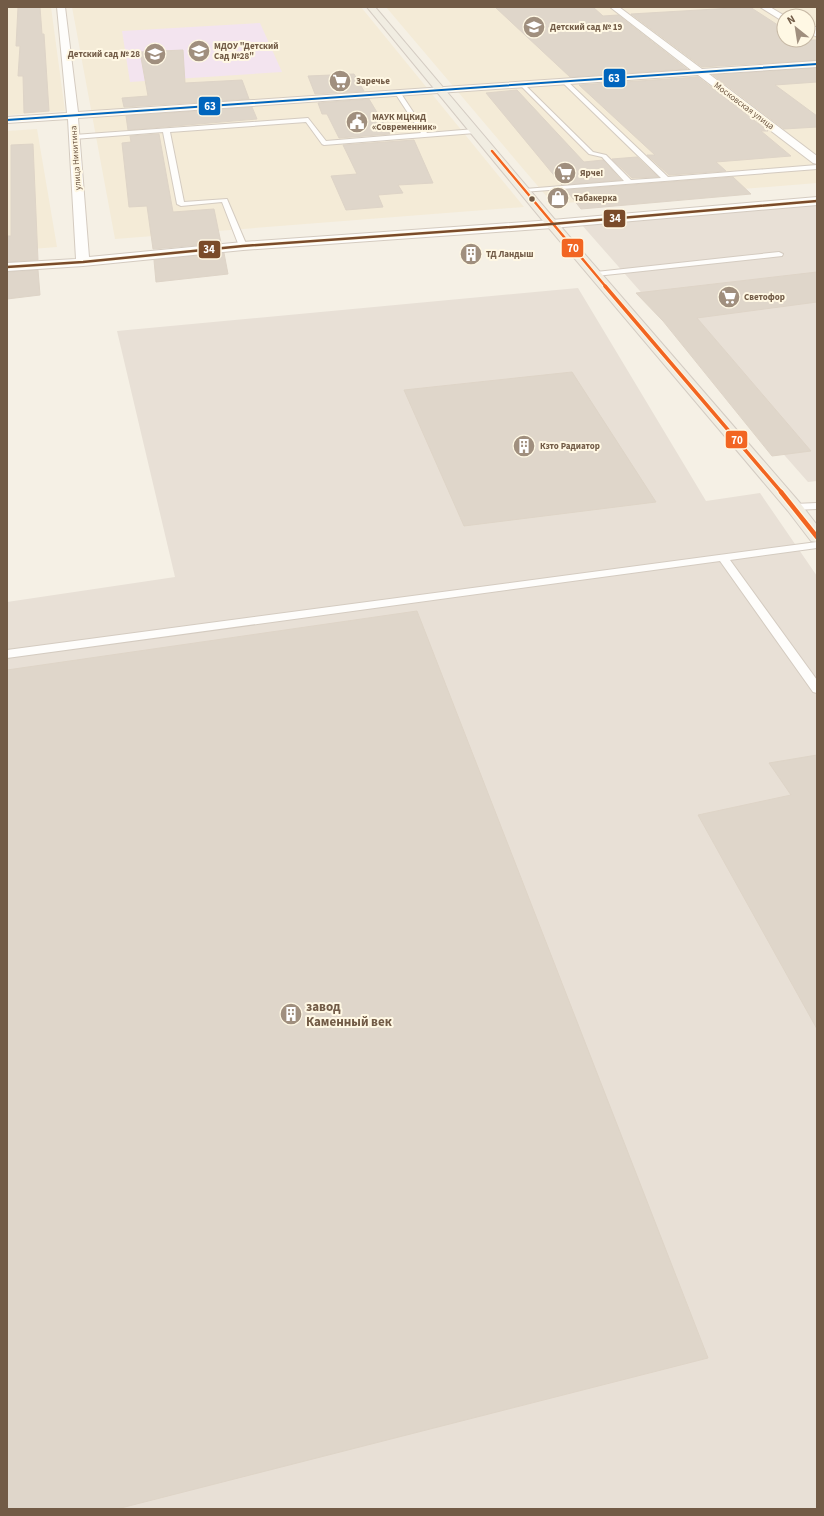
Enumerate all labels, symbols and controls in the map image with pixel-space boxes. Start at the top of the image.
north arrow [776,8,816,48]
text: N [784,11,798,28]
school or university icon: Детский сад № 19 [521,14,547,40]
place label: Детский сад № 19 [550,21,623,34]
school or university icon: МДОУ "Детский Сад №28" [186,38,212,64]
place label: МДОУ "Детский Сад №28" [214,40,279,63]
school or university icon: Детский сад № 28 [142,41,168,67]
place label: Детский сад № 28 [68,48,140,61]
supermarket icon: Заречье [327,68,353,94]
line badge: 63 [603,68,626,88]
text: 63 [608,71,620,86]
place label: Заречье [356,75,390,88]
street label: Московская улица [711,79,777,133]
line badge: 63 [198,96,221,116]
text: 63 [204,99,216,114]
public building icon: МАУК МЦКиД «Современник» [344,109,370,135]
place label: МАУК МЦКиД «Современник» [372,111,437,134]
street label: улица Никитина [67,125,85,191]
supermarket icon: Ярче! [552,160,578,186]
place label: Ярче! [580,167,603,180]
shop icon: Табакерка [545,185,571,211]
place label: Табакерка [574,192,617,205]
unlabelled marker [527,194,537,204]
line badge: 34 [603,209,626,228]
text: 34 [609,211,621,226]
line badge: 70 [561,238,584,258]
line badge: 34 [198,240,221,259]
building icon: ТД Ландыш [458,241,484,267]
text: 70 [567,241,579,256]
text: 34 [203,242,215,257]
place label: ТД Ландыш [486,248,533,261]
supermarket icon: Светофор [716,284,742,310]
place label: Светофор [744,291,785,304]
line badge: 70 [725,430,748,449]
building icon: Кзто Радиатор [511,433,537,459]
text: 70 [731,433,743,448]
place label: Кзто Радиатор [540,440,600,453]
place label: завод Каменный век [306,998,393,1031]
building icon: завод Каменный век [278,1001,304,1027]

